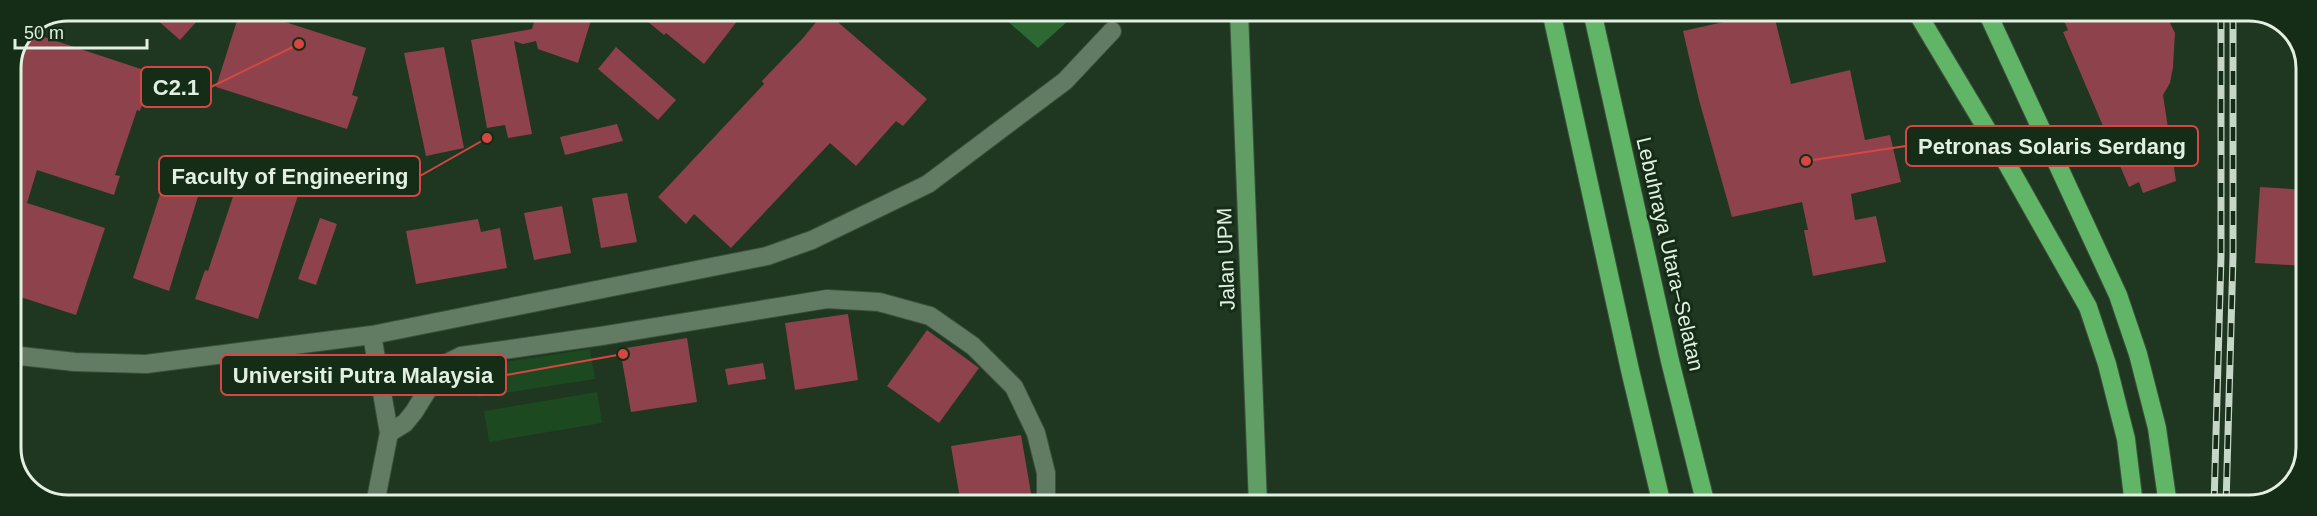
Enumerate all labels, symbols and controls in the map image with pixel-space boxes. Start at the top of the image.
scale bar [15,12,147,50]
text: 50 m [24,23,64,43]
callout: C2.1 [141,67,211,107]
text: C2.1 [153,75,199,100]
callout: Petronas Solaris Serdang [1906,126,2198,166]
text: Petronas Solaris Serdang [1918,134,2186,159]
street label: Lebuhraya Utara–Selatan [1632,135,1709,373]
callout: Faculty of Engineering [159,156,420,196]
text: Faculty of Engineering [171,164,409,189]
street label: Jalan UPM [1212,207,1239,311]
callout: Universiti Putra Malaysia [221,355,506,395]
text: Universiti Putra Malaysia [233,363,494,388]

